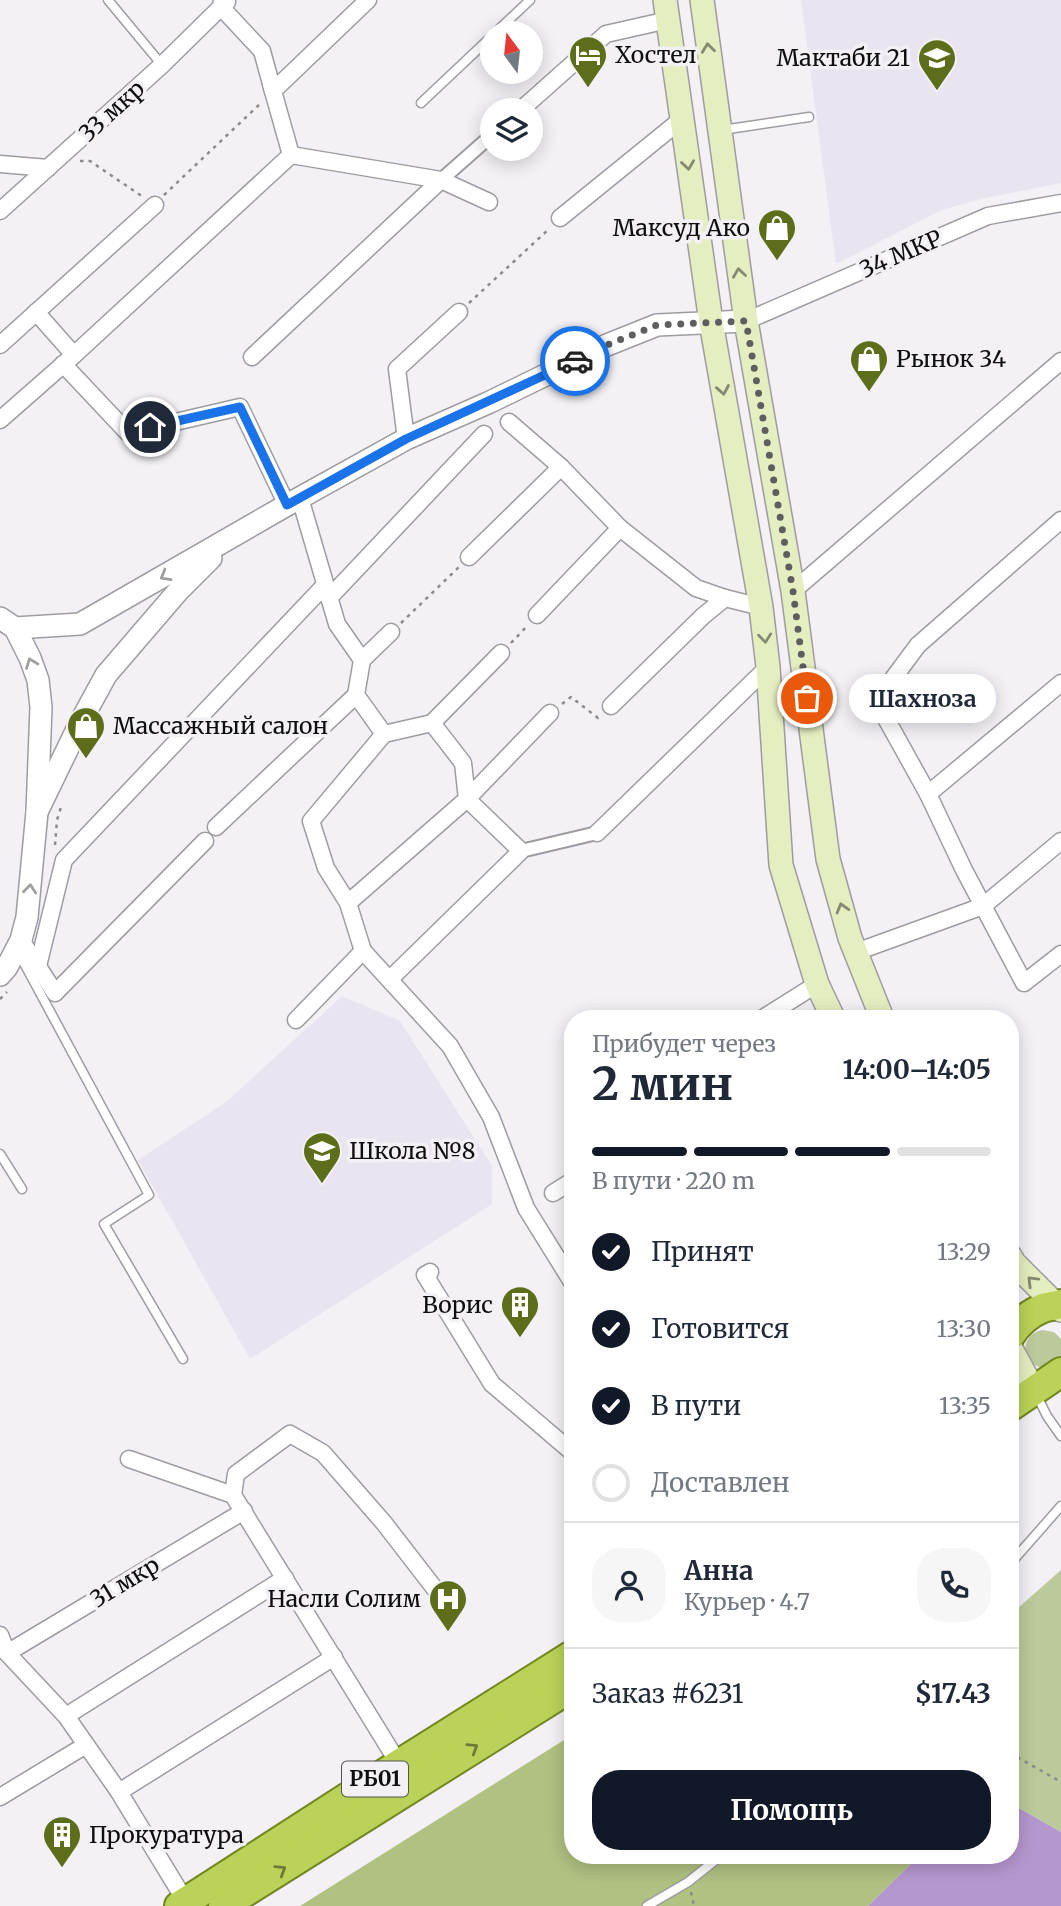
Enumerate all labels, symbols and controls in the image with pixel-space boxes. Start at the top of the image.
north arrow [480,21,542,84]
map controls [480,21,543,161]
hotel icon: Хостел [567,34,609,89]
school or university icon: Мактаби 21 [916,37,958,92]
place label: Хостел [615,40,697,69]
one-way arrow [701,42,716,54]
place label: Мактаби 21 [777,43,910,72]
street label: 33 мкр [73,74,150,148]
button: layers [480,98,543,161]
one-way arrow [681,159,696,171]
shop icon: Максуд Ако [756,207,798,262]
place label: Максуд Ако [613,213,750,242]
street label: 34 МКР [855,223,946,284]
one-way arrow [732,267,747,279]
courier [540,326,610,396]
shop icon: Рынок 34 [848,338,890,393]
icon: car [556,342,594,380]
place label: Рынок 34 [896,344,1006,373]
one-way arrow [714,383,729,395]
pin [120,397,180,457]
icon: home [131,408,169,446]
one-way arrow [159,567,172,580]
one-way arrow [757,632,772,644]
one-way arrow [26,658,40,670]
pin [777,668,837,728]
callout: Шахноза [849,674,996,722]
icon: bag [788,679,826,717]
text: Шахноза [868,684,977,713]
shop icon: Массажный салон [65,705,107,760]
place label: Массажный салон [113,711,328,740]
one-way arrow [23,883,38,895]
one-way arrow [835,903,850,915]
text: Прибудет через [592,1029,776,1058]
text: 14:00–14:05 [843,1053,991,1086]
text: 2 мин [592,1055,733,1113]
school or university icon: Школа №8 [301,1130,343,1185]
place label: Школа №8 [349,1136,475,1165]
text: В пути · 220 m [592,1166,755,1195]
icon: check [592,1233,630,1271]
text: Принят [651,1235,754,1268]
text: 13:29 [937,1237,991,1266]
one-way arrow [1028,1277,1041,1290]
building icon: Ворис [499,1284,541,1339]
place label: Ворис [422,1290,493,1319]
icon: check [592,1310,630,1348]
text: Готовится [651,1312,789,1345]
text: 13:30 [937,1314,991,1343]
icon: check [592,1387,630,1425]
text: В пути [651,1389,741,1422]
text: 13:35 [939,1391,991,1420]
text: Доставлен [651,1466,790,1499]
button: person [592,1548,666,1622]
button: phone [917,1548,991,1622]
street label: 31 мкр [85,1550,165,1613]
text: Анна [684,1554,754,1587]
hospital icon: Насли Солим [427,1578,469,1633]
place label: Насли Солим [267,1584,421,1613]
text: Курьер · 4.7 [684,1587,810,1616]
text: Заказ #6231 [592,1677,744,1710]
text: $17.43 [915,1677,991,1710]
one-way arrow [466,1744,479,1757]
road number: РБ01 [342,1762,408,1796]
button: Помощь [592,1770,991,1850]
building icon: Прокуратура [41,1814,83,1869]
place label: Прокуратура [89,1820,244,1849]
one-way arrow [273,1865,286,1878]

